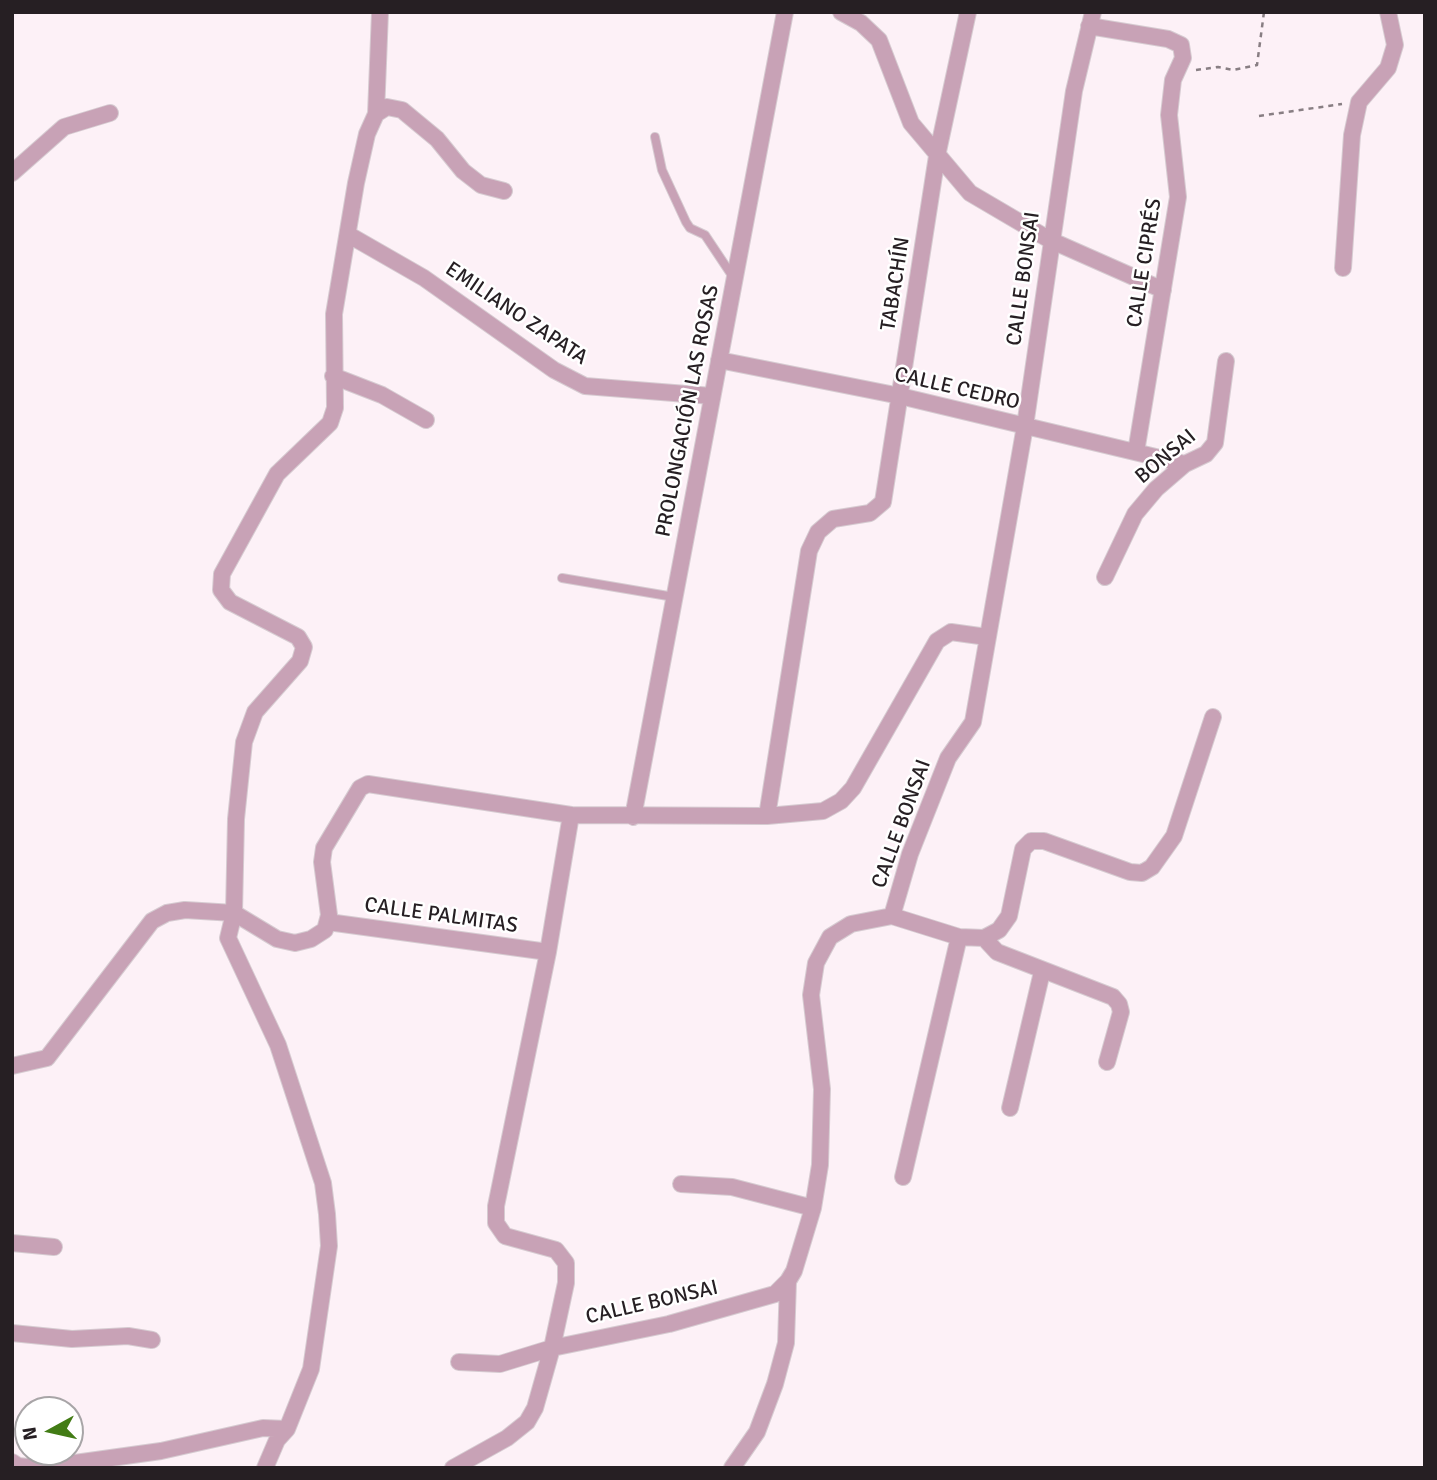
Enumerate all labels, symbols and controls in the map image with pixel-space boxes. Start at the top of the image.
street label: CALLE CIPRÉS [1122,197,1168,329]
street label: CALLE BONSAI [1002,210,1046,348]
street label: TABACHÍN [876,235,916,333]
street label: EMILIANO ZAPATA [440,257,592,371]
street label: PROLONGACIÓN LAS ROSAS [651,283,725,539]
street label: CALLE CEDRO [892,362,1022,416]
street label: BONSAI [1131,424,1201,490]
street label: CALLE BONSAI [867,756,937,892]
street label: CALLE PALMITAS [363,893,519,939]
street label: CALLE BONSAI [583,1276,721,1330]
north arrow [14,1396,84,1466]
text: N [17,1425,43,1442]

